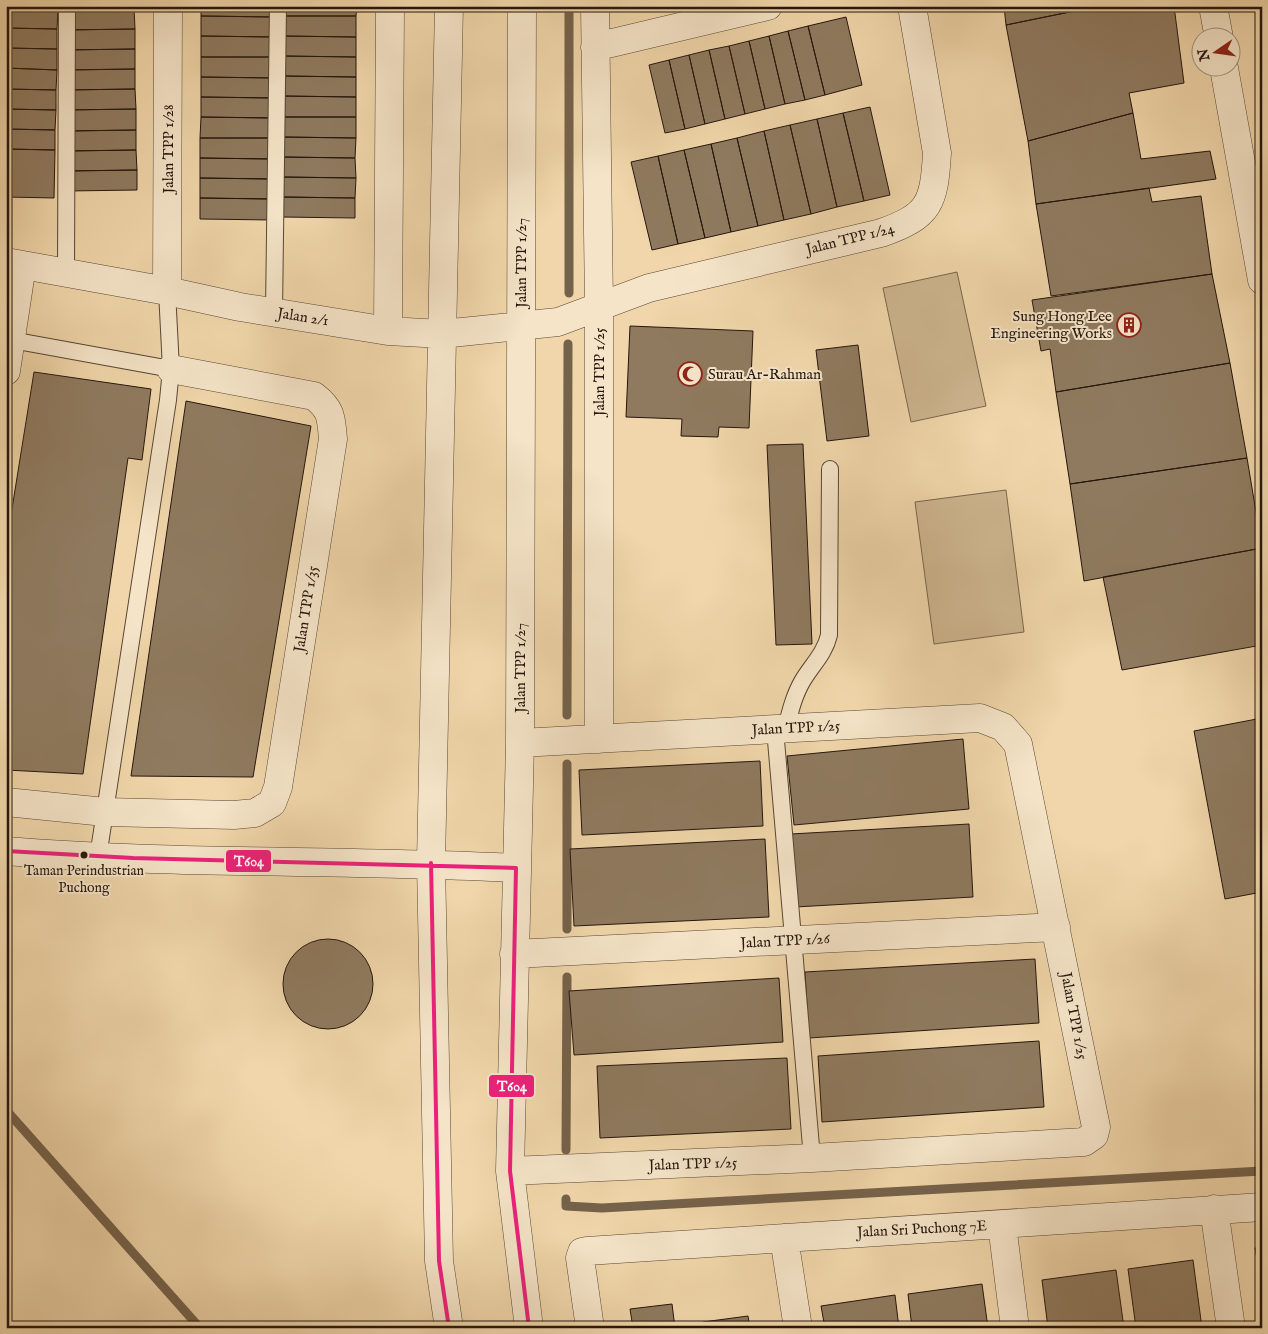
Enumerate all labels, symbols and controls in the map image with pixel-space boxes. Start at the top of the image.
north arrow [1190,28,1240,78]
text: N [1194,47,1215,64]
street label: Jalan TPP 1/28 [159,104,178,196]
street label: Jalan TPP 1/27 [512,218,531,310]
street label: Jalan TPP 1/24 [802,219,897,260]
street label: Jalan 2/1 [274,303,330,330]
place label: Sung Hong Lee Engineering Works [990,307,1112,343]
building icon: Sung Hong Lee Engineering Works [1116,312,1142,338]
street label: Jalan TPP 1/25 [590,327,609,418]
mosque icon: Surau Ar-Rahman [677,361,703,387]
place label: Surau Ar-Rahman [708,365,821,384]
street label: Jalan TPP 1/35 [289,564,322,656]
street label: Jalan TPP 1/27 [511,623,530,715]
street label: Jalan TPP 1/25 [749,716,841,740]
line badge: T604 [225,849,272,873]
marker: Taman Perindustrian Puchong [79,850,89,860]
text: T604 [233,853,265,871]
place label: Taman Perindustrian Puchong [24,862,145,897]
street label: Jalan TPP 1/26 [738,929,831,953]
street label: Jalan TPP 1/25 [1056,969,1092,1062]
line badge: T604 [488,1074,535,1098]
text: T604 [496,1078,528,1096]
street label: Jalan TPP 1/25 [646,1153,738,1175]
street label: Jalan Sri Puchong 7E [854,1216,988,1242]

